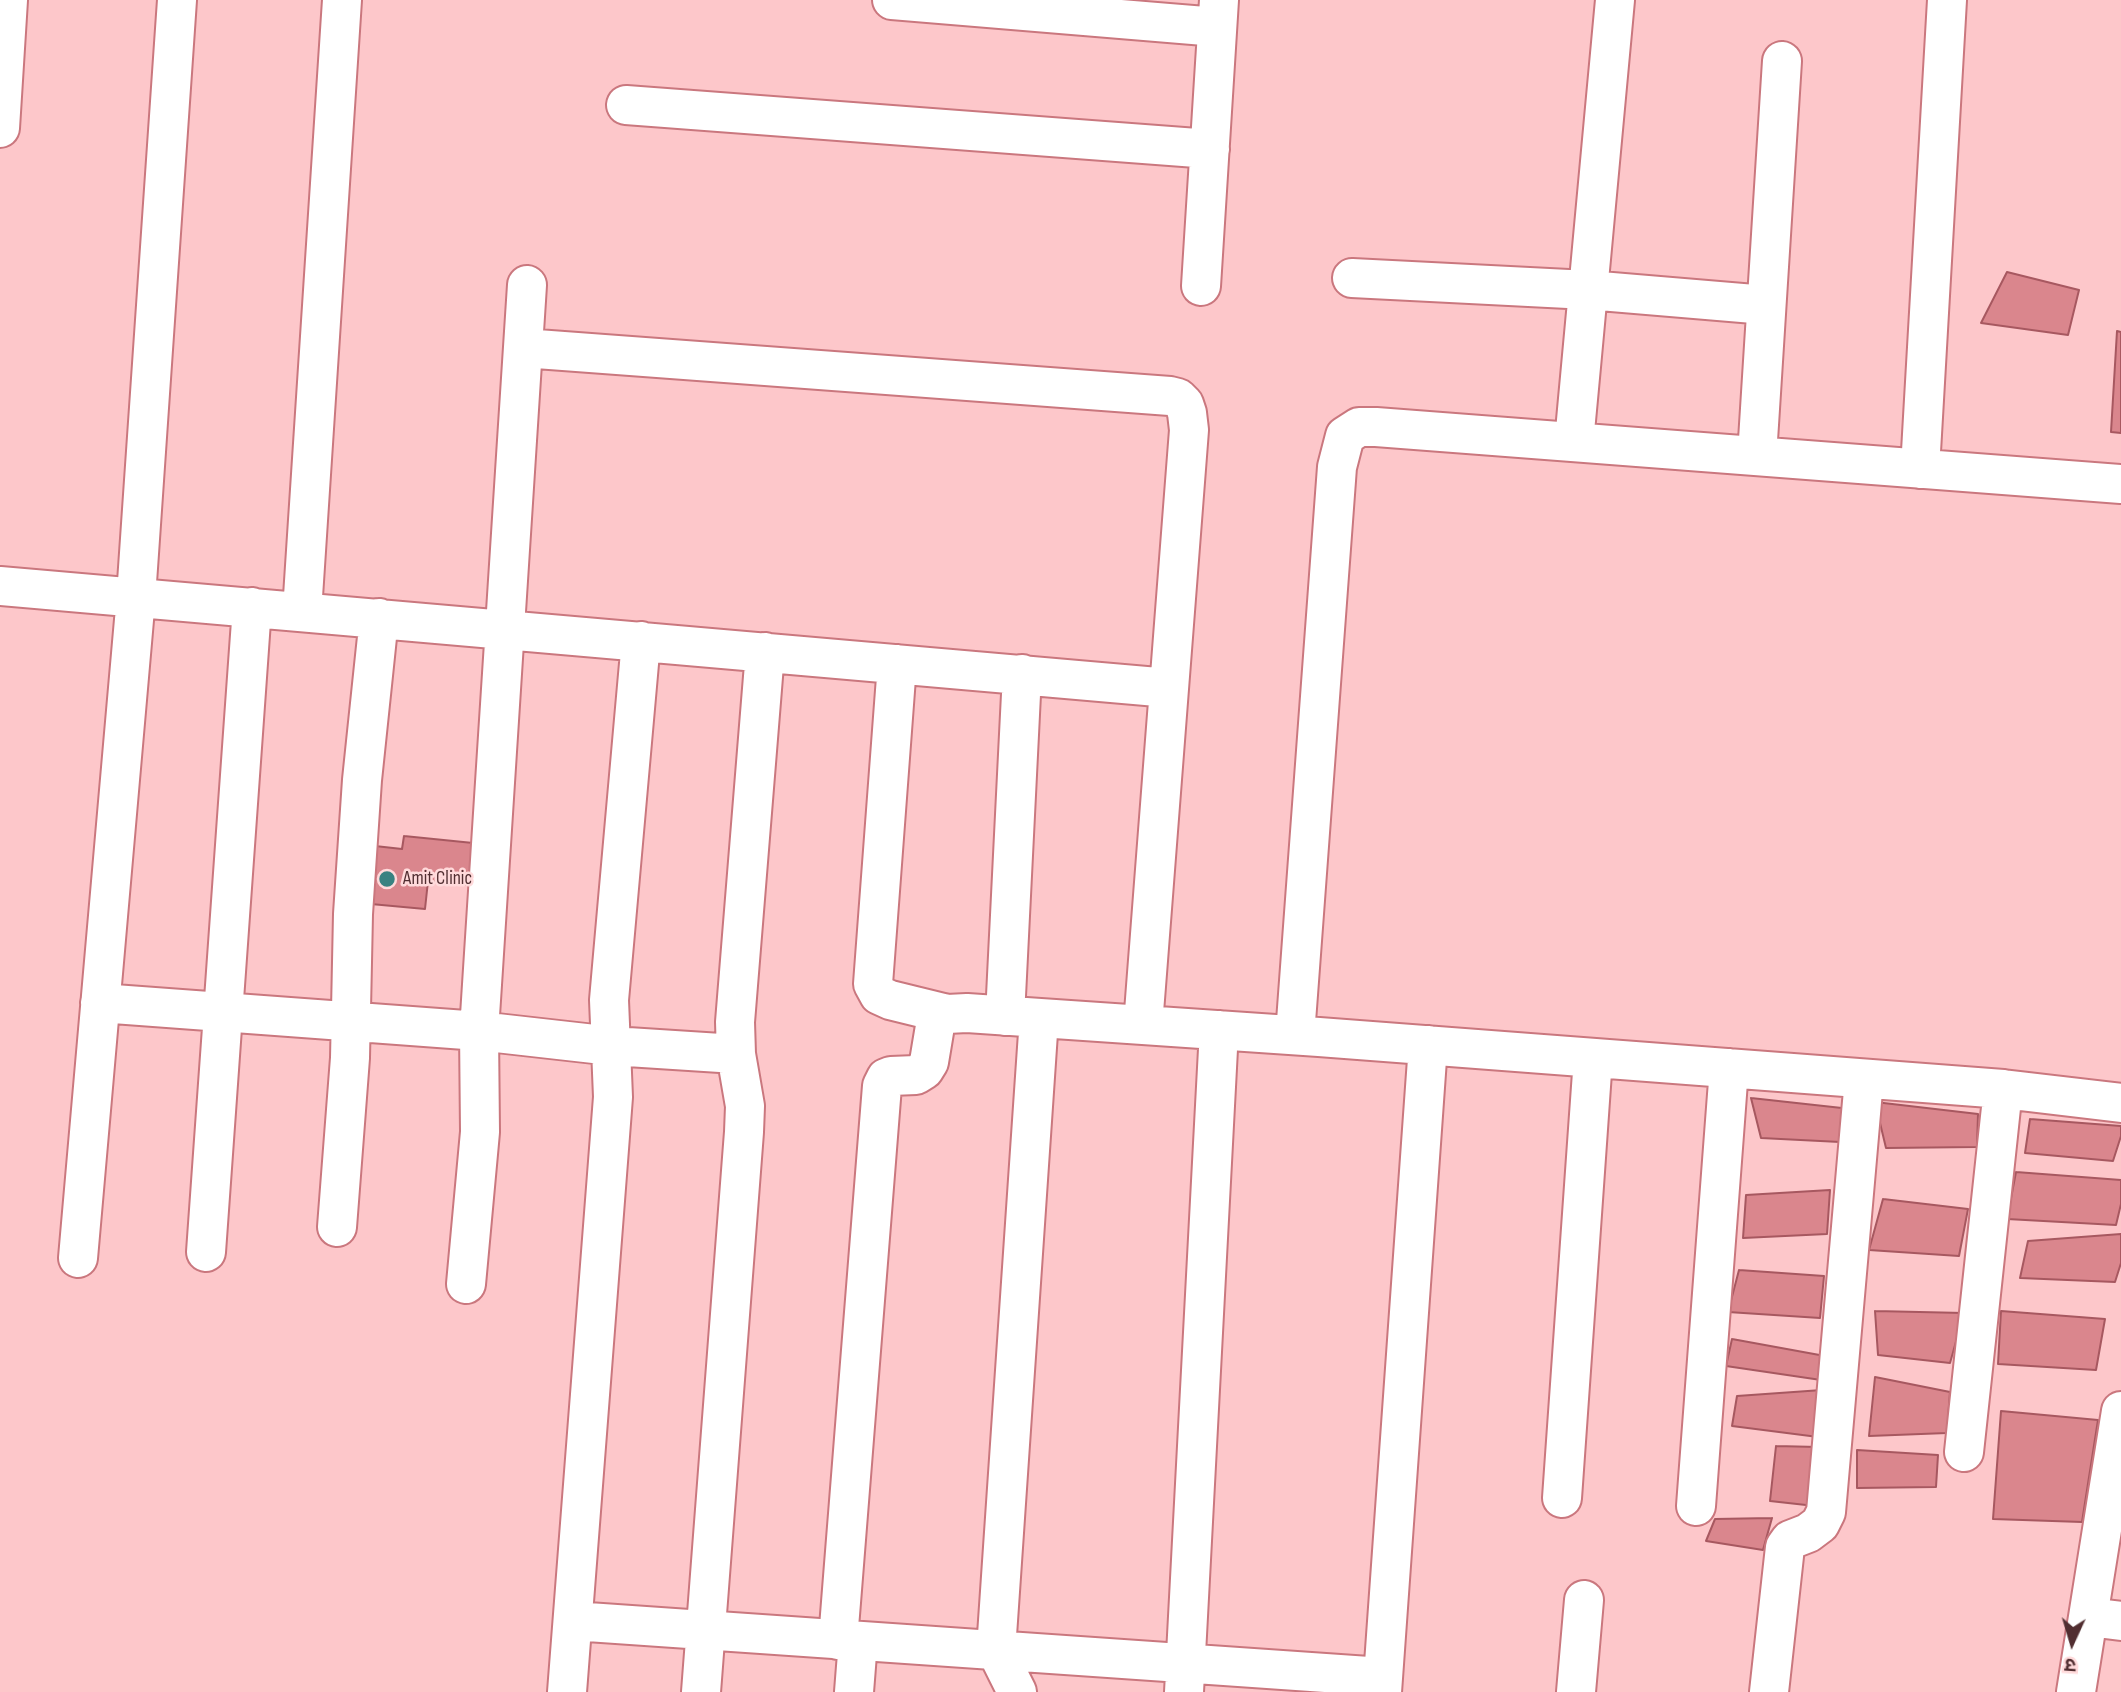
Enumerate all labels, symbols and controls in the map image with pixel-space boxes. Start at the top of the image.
place label: Amit Clinic [403,868,472,890]
marker: Amit Clinic [377,869,397,889]
north arrow [2037,1608,2107,1678]
text: उ [2064,1653,2077,1676]

